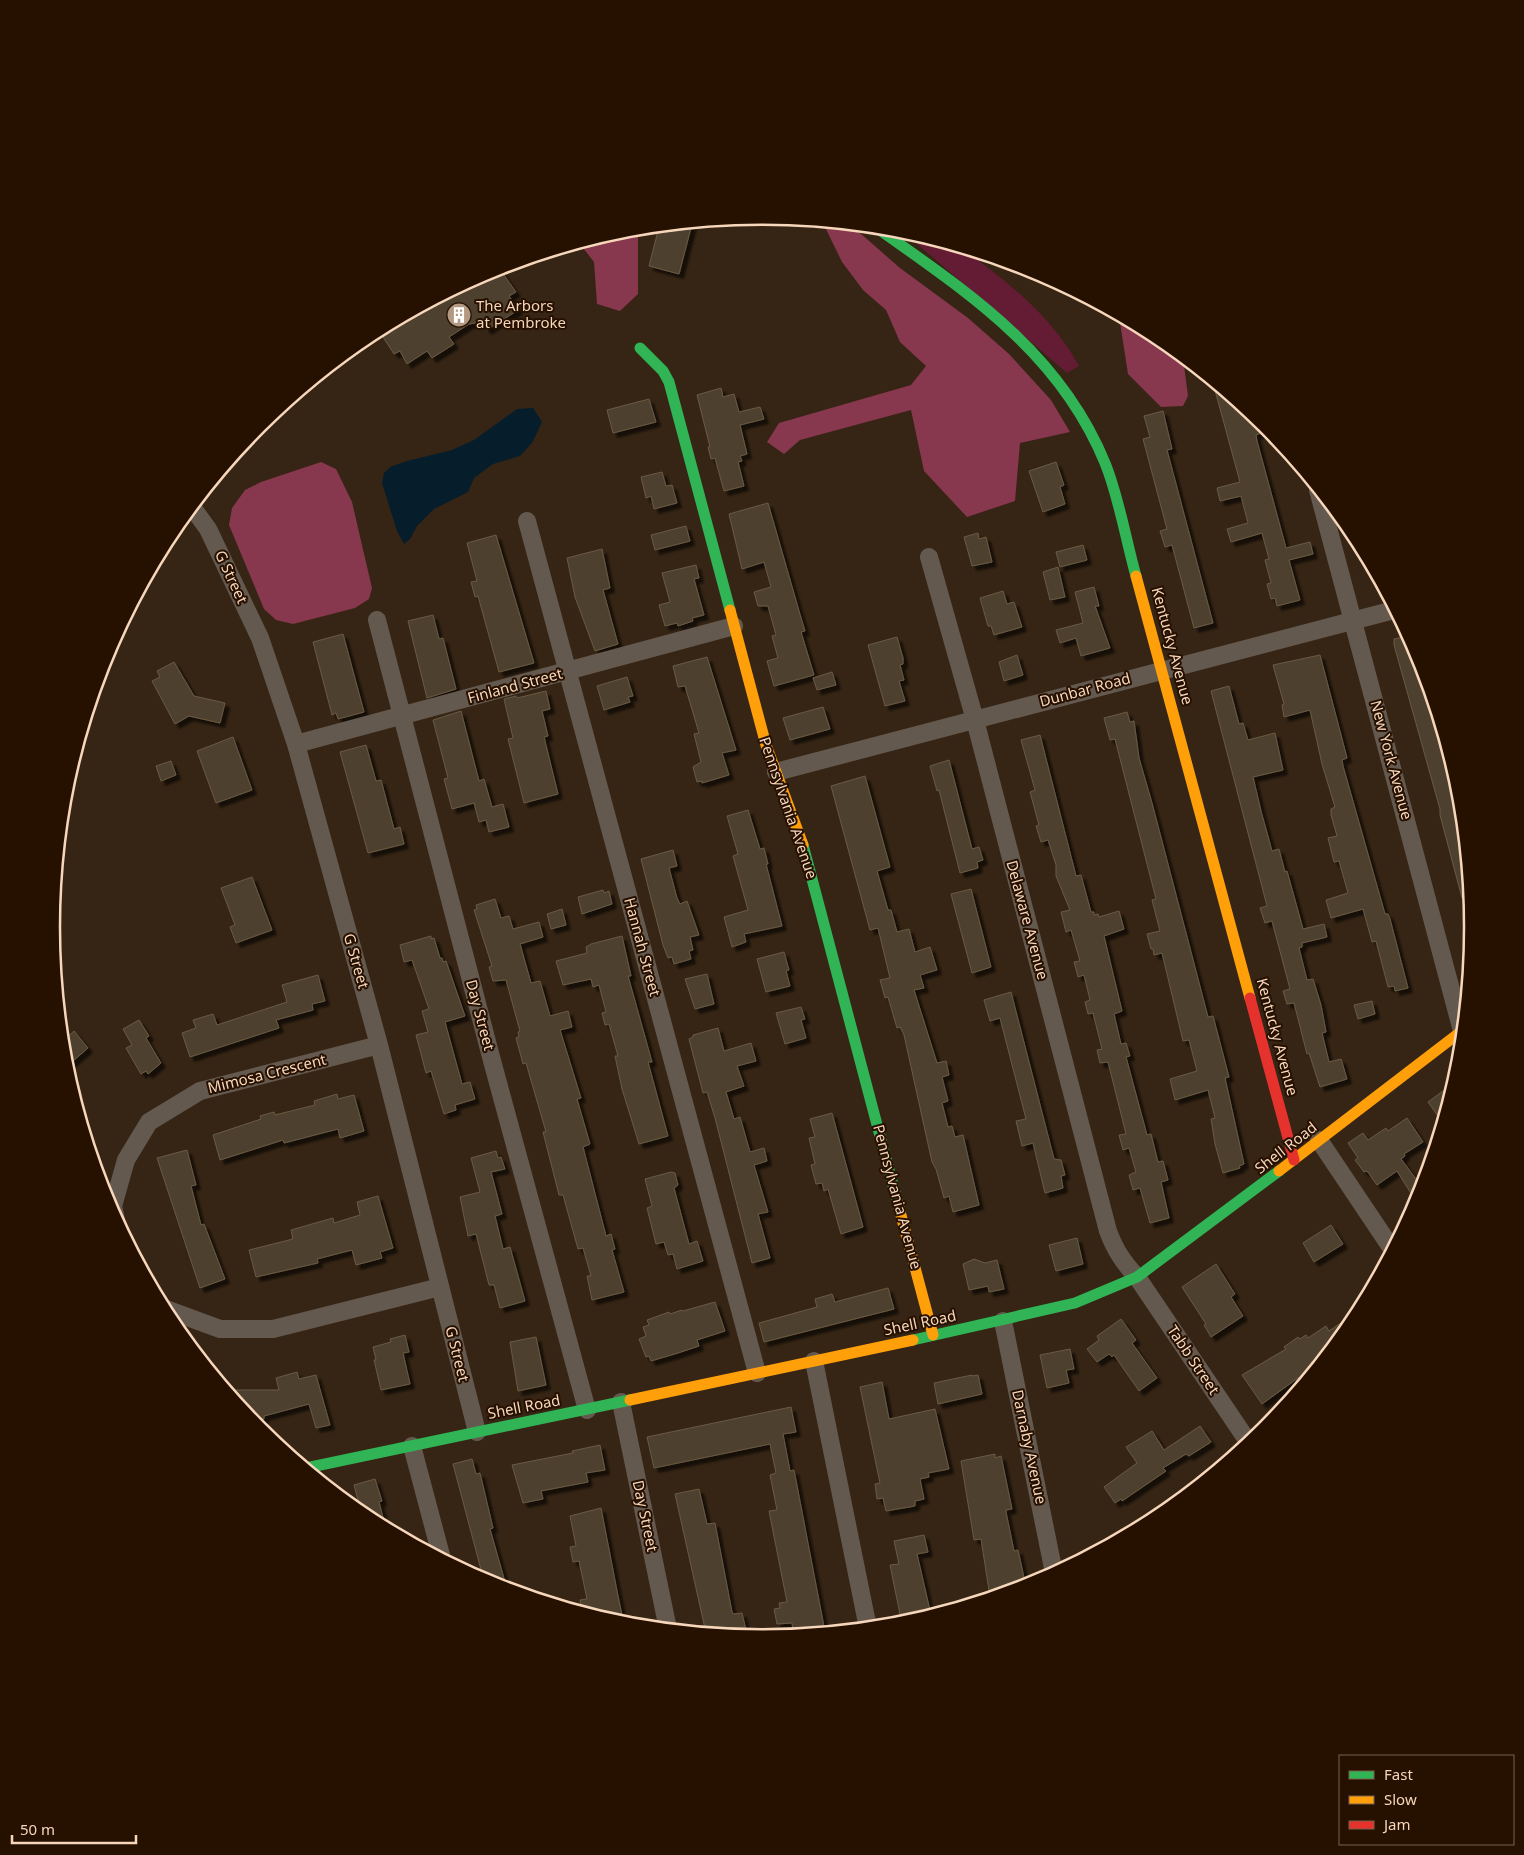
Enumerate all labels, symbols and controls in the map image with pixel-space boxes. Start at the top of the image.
place label: The Arbors at Pembroke [476,295,566,332]
building icon: The Arbors at Pembroke [446,302,472,328]
street label: G Street [211,547,253,607]
street label: Kentucky Avenue [1148,585,1198,707]
street label: Finland Street [465,663,565,707]
street label: Dunbar Road [1037,667,1132,711]
street label: New York Avenue [1366,698,1418,822]
street label: Pennsylvania Avenue [755,734,823,881]
street label: Delaware Avenue [1002,858,1054,982]
street label: Hannah Street [620,895,666,999]
street label: G Street [340,931,375,991]
street label: Kentucky Avenue [1253,976,1303,1098]
street label: Day Street [462,977,500,1053]
street label: Mimosa Crescent [205,1048,329,1097]
street label: Shell Road [1250,1117,1321,1178]
street label: Pennsylvania Avenue [869,1122,927,1271]
street label: Shell Road [882,1305,958,1339]
street label: Tabb Street [1163,1321,1225,1399]
street label: G Street [441,1324,475,1384]
street label: Darnaby Avenue [1008,1388,1052,1506]
street label: Shell Road [486,1389,562,1423]
street label: Day Street [629,1478,663,1554]
legend [1339,1755,1514,1845]
text: Fast [1384,1764,1413,1784]
text: Slow [1384,1789,1417,1809]
scale bar [12,1812,136,1844]
text: Jam [1382,1814,1411,1834]
text: 50 m [20,1819,55,1839]

